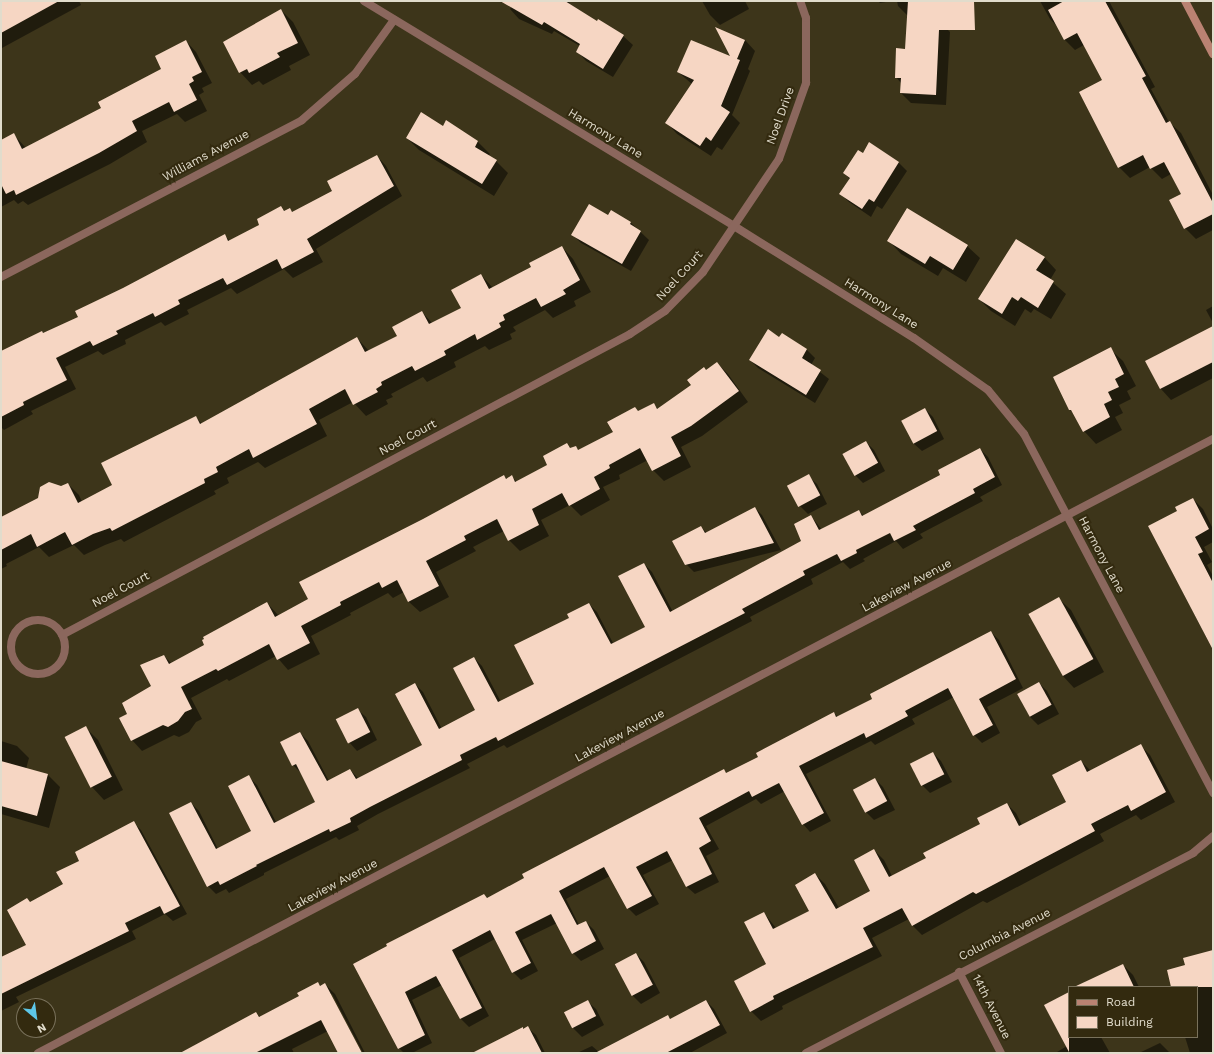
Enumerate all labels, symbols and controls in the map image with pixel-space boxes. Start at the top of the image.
street label: Noel Drive [764,85,798,147]
street label: Harmony Lane [565,106,645,162]
street label: Williams Avenue [160,127,252,185]
street label: Noel Court [654,248,706,304]
street label: Harmony Lane [841,275,921,333]
street label: Noel Court [377,417,439,459]
street label: Harmony Lane [1075,514,1127,596]
street label: Lakeview Avenue [859,556,955,616]
street label: Noel Court [90,569,152,611]
street label: Lakeview Avenue [572,706,668,766]
street label: Lakeview Avenue [285,856,381,916]
street label: Columbia Avenue [956,905,1054,965]
street label: 14th Avenue [968,972,1014,1042]
legend [1068,986,1198,1038]
text: Road [1106,995,1135,1009]
north arrow [16,998,56,1038]
text: Building [1106,1015,1153,1029]
text: N [35,1020,48,1036]

